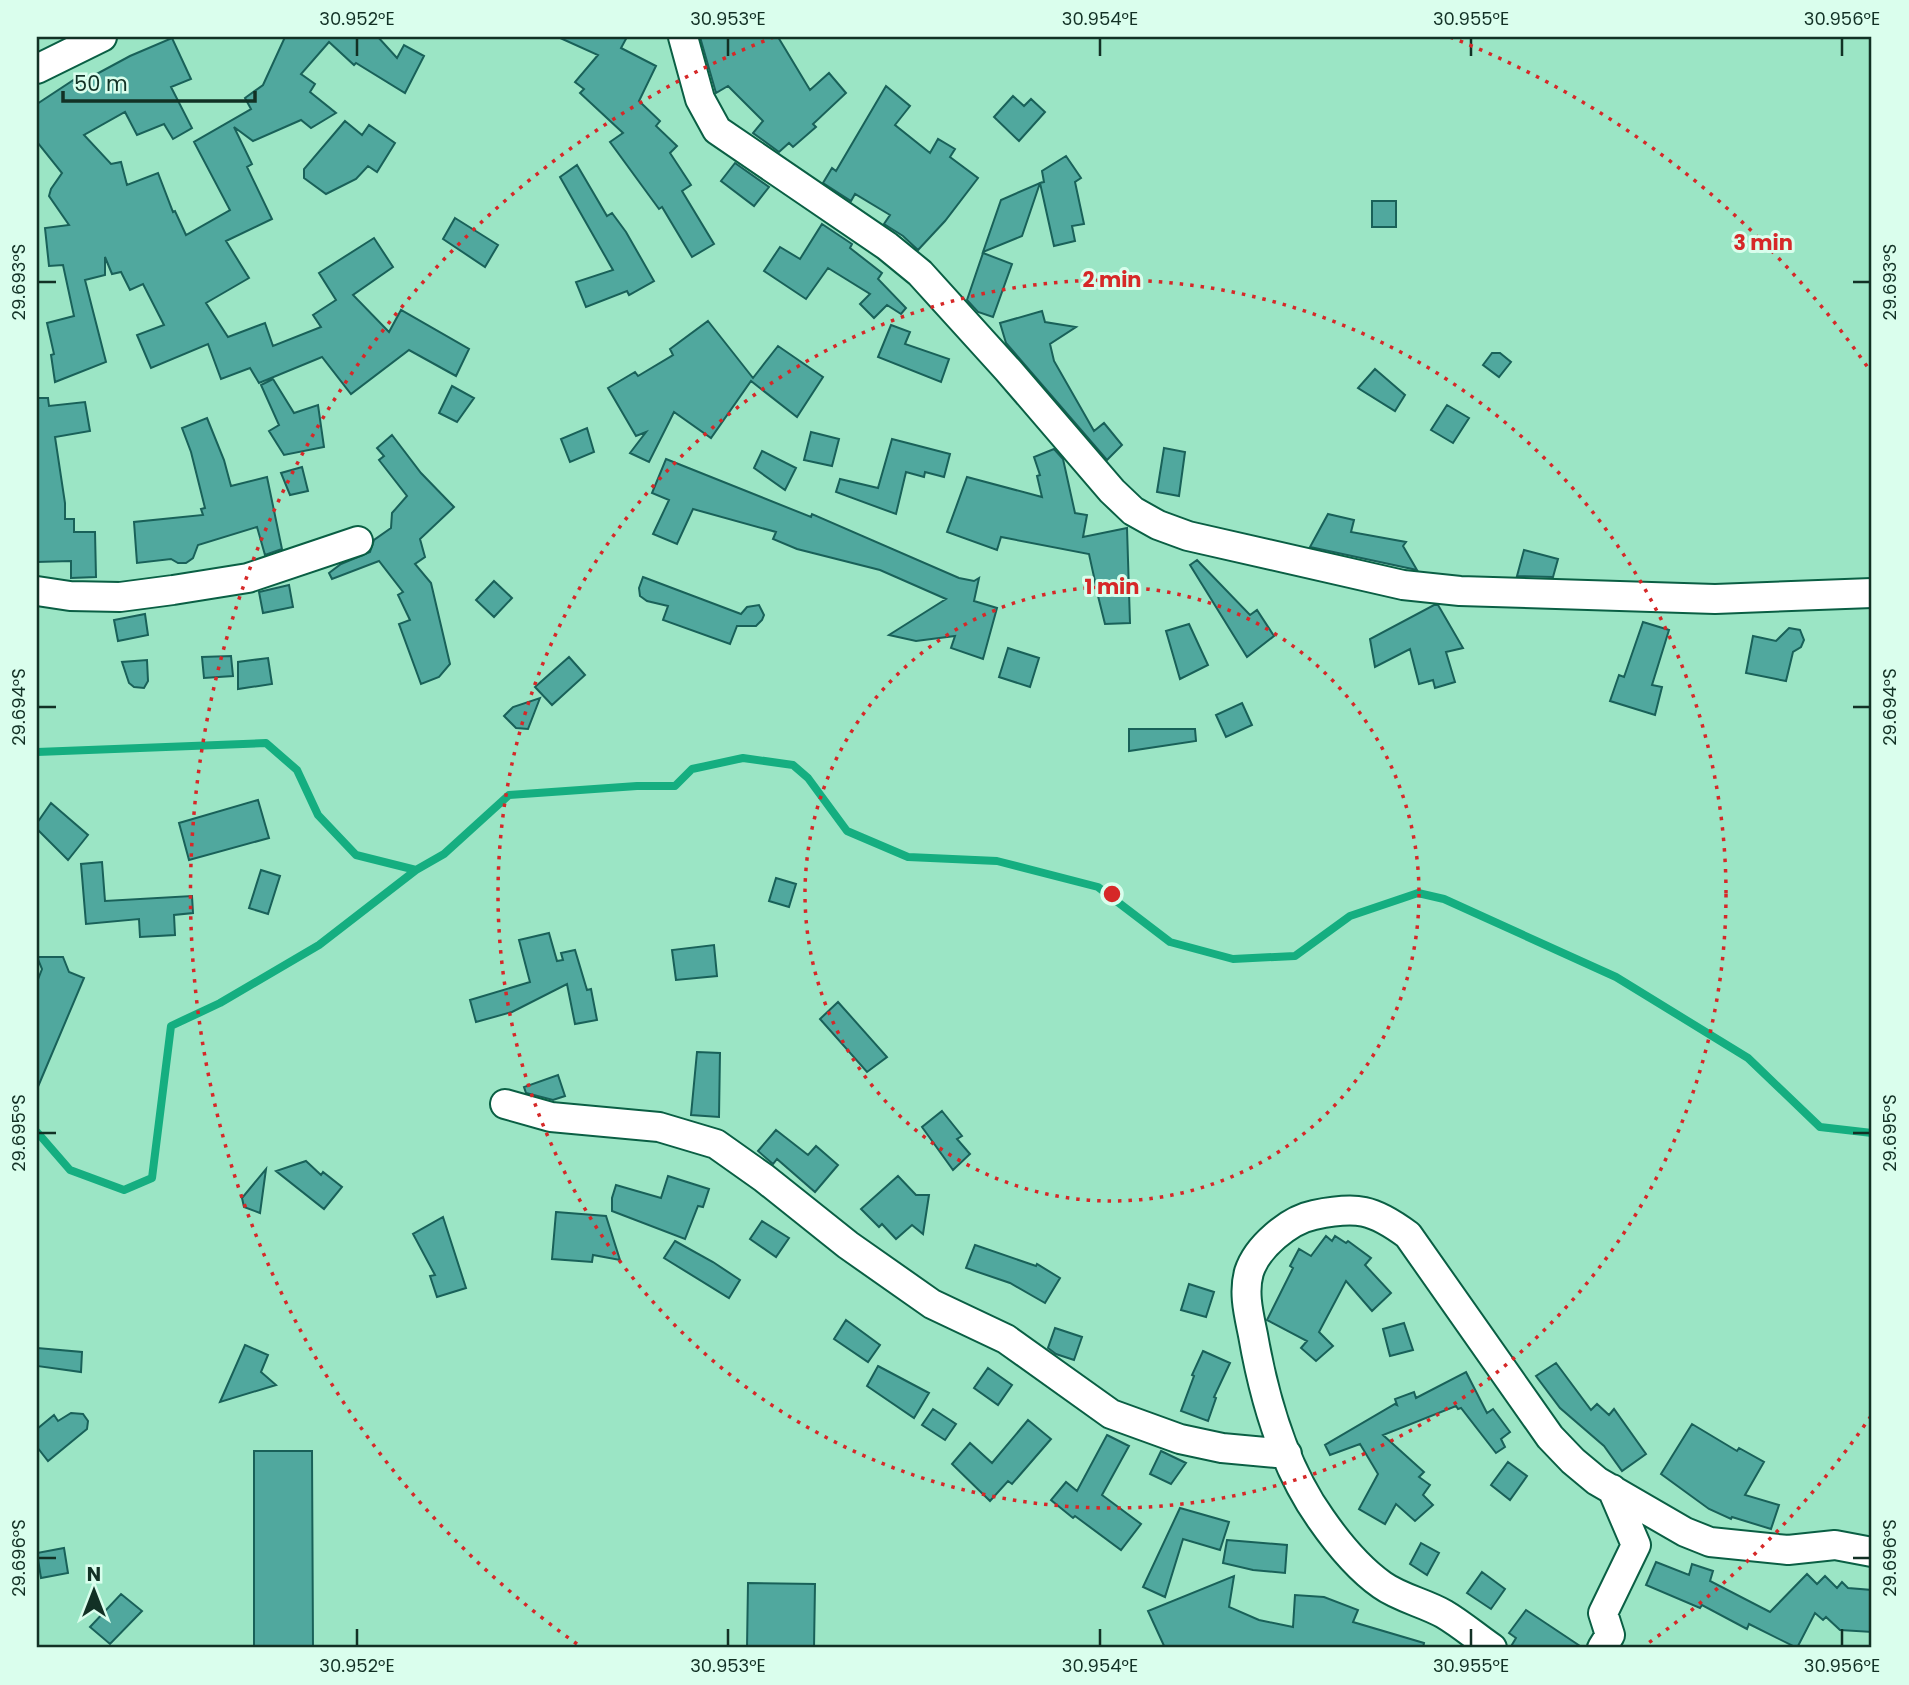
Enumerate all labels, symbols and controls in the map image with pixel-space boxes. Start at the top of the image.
text: 30.952°E [319,6,395,31]
text: 30.953°E [690,6,766,31]
text: 30.954°E [1062,6,1138,31]
text: 30.955°E [1433,6,1509,31]
text: 30.956°E [1804,6,1880,31]
scale bar [63,60,256,104]
text: 50 m [74,69,128,98]
text: 3 min [1733,228,1793,257]
text: 29.693°S [6,244,31,320]
text: 29.693°S [1877,244,1902,320]
text: 2 min [1082,265,1142,294]
text: 1 min [1085,572,1139,601]
text: 29.694°S [6,668,31,746]
text: 29.694°S [1877,668,1902,746]
centre of rings [1100,882,1124,906]
text: 29.695°S [6,1094,31,1172]
text: 29.695°S [1877,1094,1902,1172]
text: 29.696°S [6,1519,31,1597]
text: 29.696°S [1877,1519,1902,1597]
north arrow [60,1556,130,1626]
text: N [87,1561,101,1588]
text: 30.952°E [319,1653,395,1678]
text: 30.953°E [690,1653,766,1678]
text: 30.954°E [1062,1653,1138,1678]
text: 30.955°E [1433,1653,1509,1678]
text: 30.956°E [1804,1653,1880,1678]

